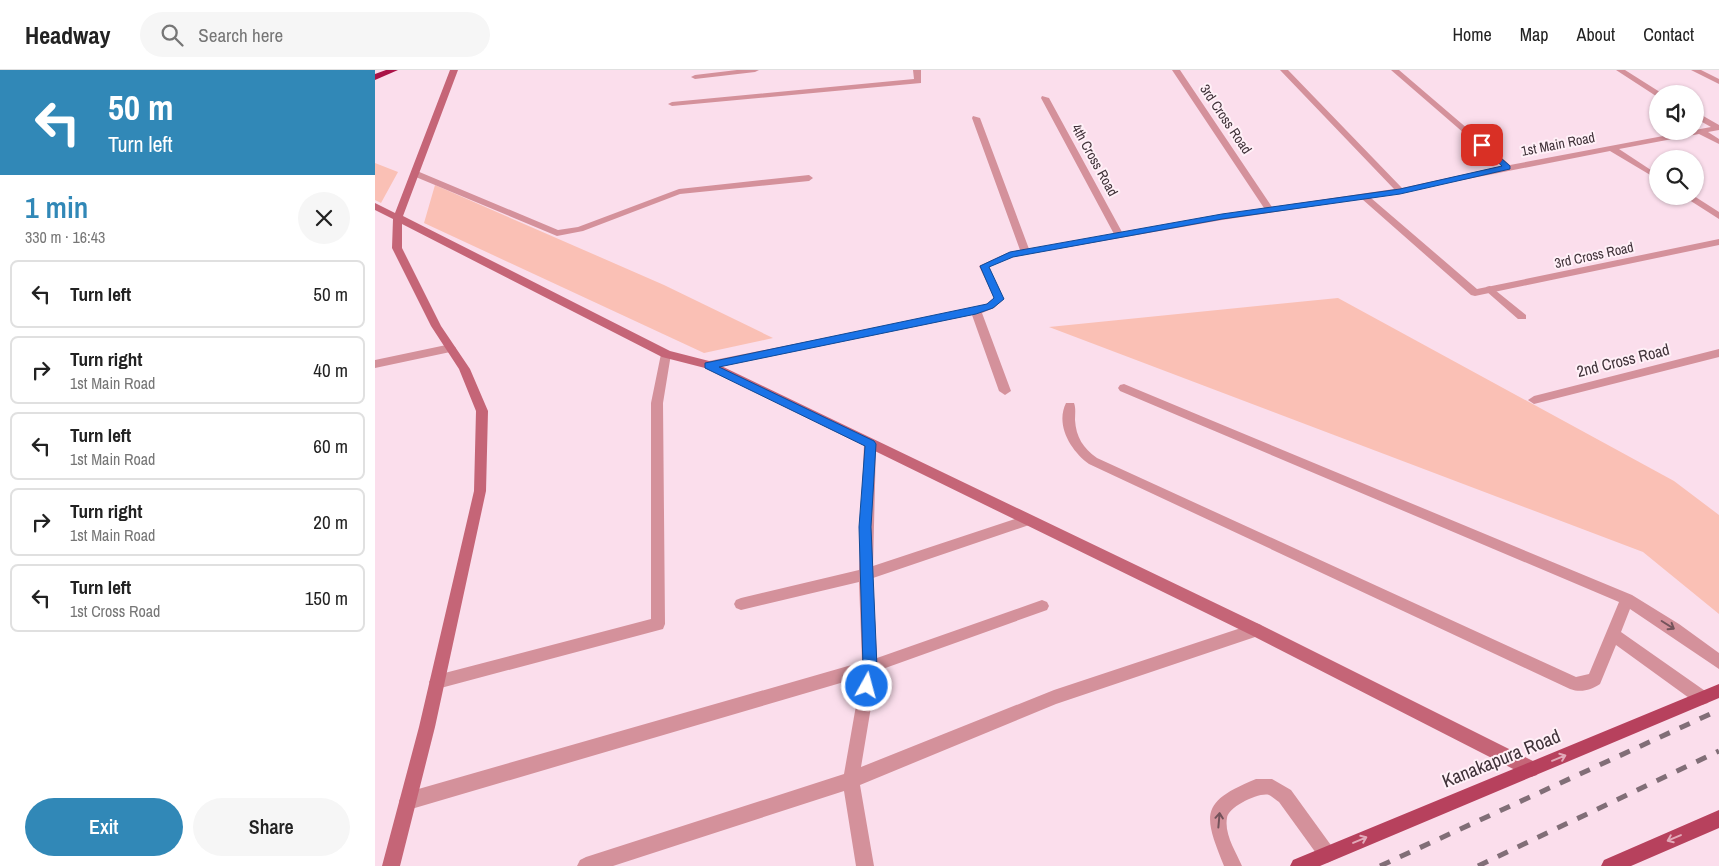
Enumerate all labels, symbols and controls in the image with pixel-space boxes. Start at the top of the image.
search box [140,12,490,57]
text: Headway [25,19,110,51]
icon: search [158,21,186,49]
text: Search here [198,22,283,48]
text: Home [1452,22,1492,47]
text: Map [1520,22,1549,47]
text: About [1577,22,1615,47]
text: Contact [1643,22,1694,47]
street label: 3rd Cross Road [1196,81,1256,157]
text: 50 m [108,84,173,131]
map controls [1649,85,1704,205]
button: sound [1649,85,1704,140]
icon: left [25,90,90,155]
street label: 4th Cross Road [1068,121,1122,199]
pin [1461,124,1503,166]
street label: 1st Main Road [1520,128,1596,160]
text: Turn left [108,129,173,159]
icon: arrive [1468,131,1496,159]
button: search [1649,150,1704,205]
text: 1 min [25,187,88,227]
button: close [298,192,350,244]
text: 330 m · 16:43 [25,226,105,248]
street label: 3rd Cross Road [1553,238,1635,272]
icon: left [27,280,55,308]
text: Turn left [70,281,131,307]
text: 50 m [313,281,348,307]
street label: 2nd Cross Road [1574,338,1672,382]
text: Turn right [70,346,142,372]
icon: right [27,356,55,384]
text: 40 m [313,357,348,383]
text: 1st Main Road [70,372,155,394]
text: Turn left [70,422,131,448]
icon: left [27,432,55,460]
text: 60 m [313,433,348,459]
text: 1st Main Road [70,448,155,470]
text: Turn right [70,498,142,524]
icon: right [27,508,55,536]
text: 20 m [313,509,348,535]
text: 1st Main Road [70,524,155,546]
text: Turn left [70,574,131,600]
icon: left [27,584,55,612]
text: 150 m [305,585,348,611]
text: 1st Cross Road [70,600,160,622]
one-way arrow [1661,620,1675,630]
position arrow [840,659,892,711]
street label: Kanakapura Road [1438,722,1564,794]
one-way arrow [1551,753,1566,762]
button: Exit [25,798,183,856]
button: Share [193,798,350,856]
one-way arrow [1215,813,1224,829]
one-way arrow [1667,834,1682,844]
one-way arrow [1352,835,1367,844]

